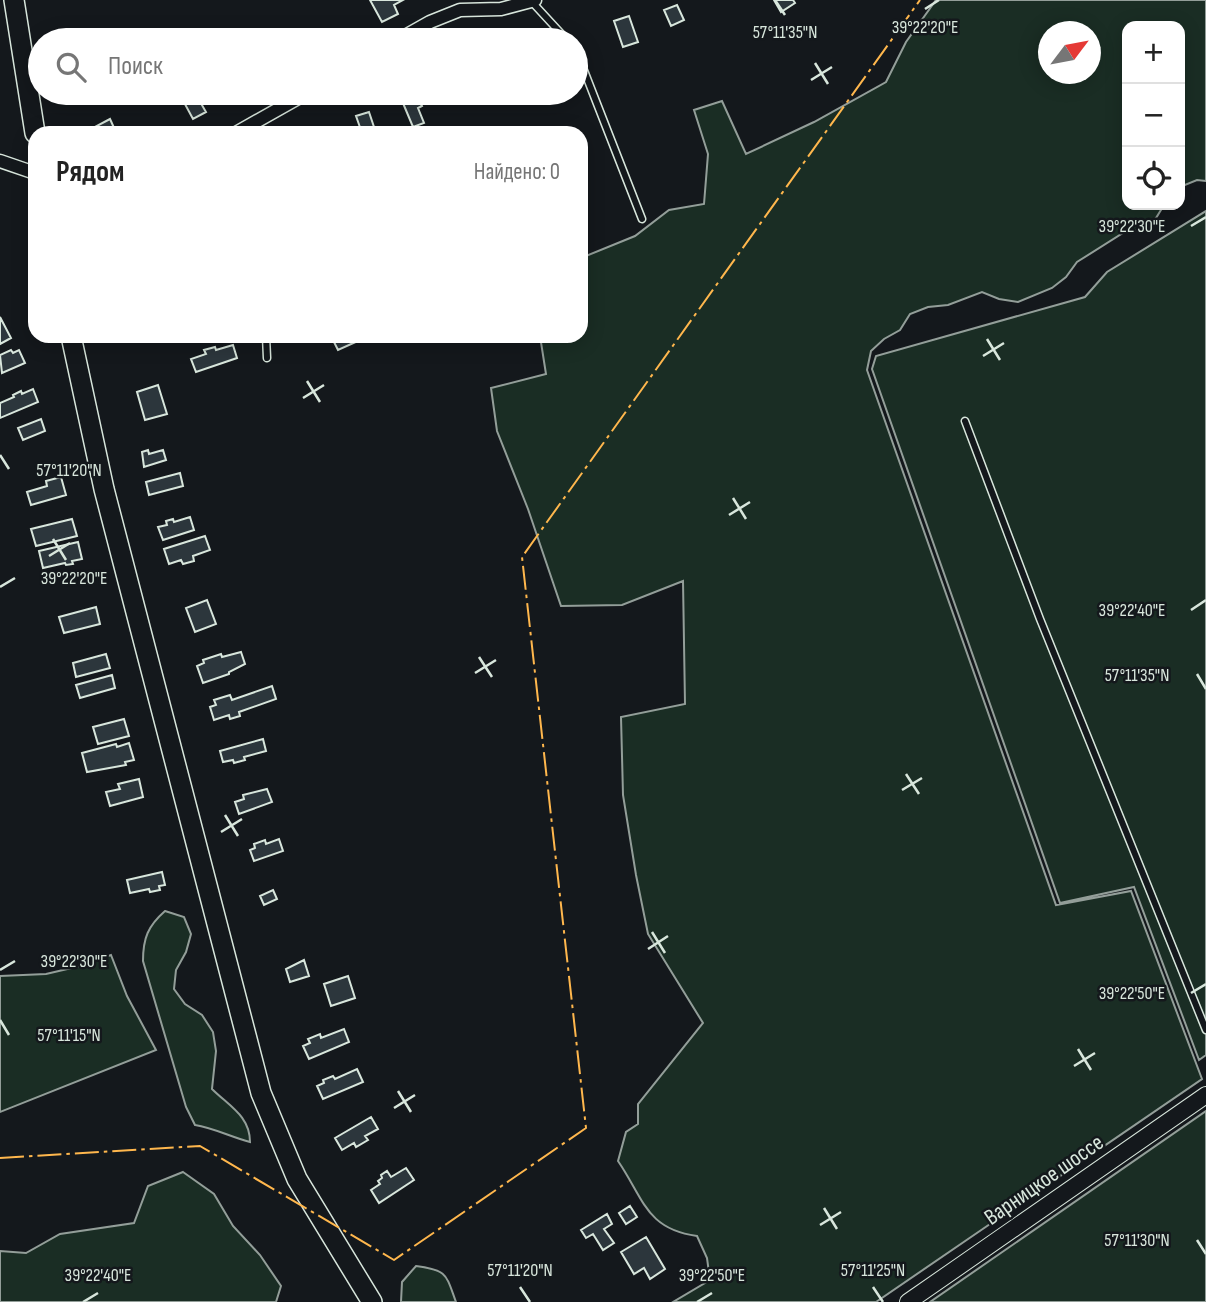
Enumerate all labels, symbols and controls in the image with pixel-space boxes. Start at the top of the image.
text: 39°22'20"E [892,17,958,38]
north arrow [1038,21,1101,84]
map controls [1122,21,1185,210]
button: + [1122,21,1185,84]
text: 57°11'35"N [753,22,817,43]
search box [28,28,588,105]
icon: search [52,48,90,86]
text: Поиск [108,51,163,82]
button: − [1122,84,1185,147]
button: locate [1122,147,1185,210]
text: Рядом [56,154,124,190]
text: Найдено: 0 [474,158,560,186]
text: 39°22'30"E [1099,216,1165,237]
text: 57°11'20"N [36,460,102,481]
text: 39°22'20"E [41,568,107,589]
text: 39°22'40"E [1099,600,1165,621]
text: 57°11'35"N [1105,665,1169,686]
text: 39°22'30"E [41,951,107,972]
text: 39°22'50"E [1099,983,1165,1004]
text: 57°11'15"N [37,1025,101,1046]
street label: Варницкое шоссе [979,1129,1109,1231]
text: 57°11'30"N [1104,1230,1170,1251]
text: 57°11'20"N [487,1260,553,1281]
text: 57°11'25"N [841,1260,905,1281]
text: 39°22'40"E [65,1265,131,1286]
text: 39°22'50"E [679,1265,745,1286]

